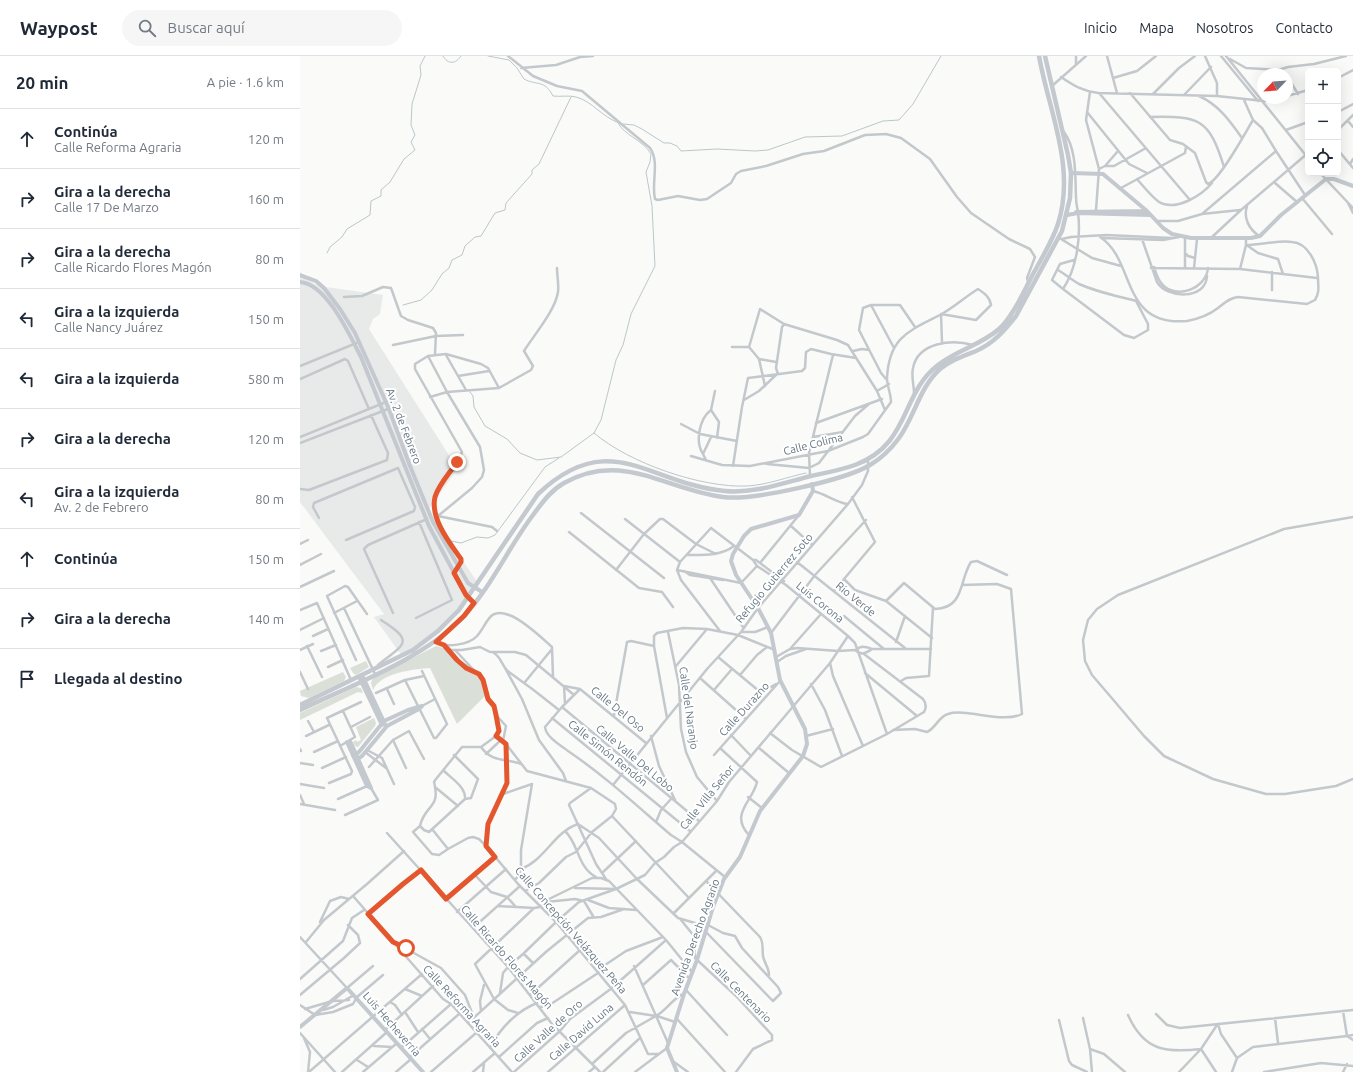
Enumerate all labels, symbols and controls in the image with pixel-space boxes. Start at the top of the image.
search box [122,10,402,46]
text: Waypost [20,17,98,39]
icon: search [136,17,158,39]
text: Buscar aquí [168,19,245,36]
text: Inicio [1084,20,1117,36]
text: Mapa [1139,20,1174,36]
text: Nosotros [1196,20,1253,36]
text: Contacto [1275,20,1333,36]
north arrow [1257,68,1293,104]
map controls [1305,68,1341,176]
button: + [1305,68,1341,104]
text: 20 min [16,73,69,92]
text: A pie · 1.6 km [207,75,284,89]
button: − [1305,104,1341,140]
text: Continúa [54,123,118,140]
icon: ahead [16,128,38,150]
text: 120 m [248,132,284,146]
text: Calle Reforma Agraria [54,140,182,154]
button: locate [1305,140,1341,176]
text: Gira a la derecha [54,183,171,200]
icon: right [16,188,38,210]
text: 160 m [248,192,284,206]
text: Calle 17 De Marzo [54,200,159,214]
text: Gira a la derecha [54,243,171,260]
icon: right [16,248,38,270]
text: 80 m [255,252,284,266]
text: Calle Ricardo Flores Magón [54,260,212,274]
text: Gira a la izquierda [54,303,180,320]
icon: left [16,308,38,330]
text: 150 m [248,312,284,326]
text: Calle Nancy Juárez [54,320,163,334]
icon: left [16,368,38,390]
text: Gira a la izquierda [54,370,180,387]
text: 580 m [248,372,284,386]
street label: Av. 2 de Febrero [384,386,424,466]
icon: right [16,428,38,450]
text: Gira a la derecha [54,430,171,447]
street label: Calle Colima [782,431,844,457]
text: 120 m [248,432,284,446]
route end [448,453,466,471]
text: Gira a la izquierda [54,483,180,500]
icon: left [16,488,38,510]
text: 80 m [255,492,284,506]
text: Av. 2 de Febrero [54,500,149,514]
street label: Refugio Gutierrez Soto [733,531,815,625]
icon: ahead [16,548,38,570]
text: Continúa [54,550,118,567]
text: 150 m [248,552,284,566]
street label: Luis Corona [794,579,846,625]
street label: Rio Verde [834,579,878,619]
icon: right [16,608,38,630]
text: Gira a la derecha [54,610,171,627]
text: 140 m [248,612,284,626]
street label: Calle del Naranjo [677,666,701,750]
icon: arrive [16,668,38,690]
text: Llegada al destino [54,670,183,687]
street label: Calle Durazno [717,680,771,738]
street label: Calle Del Oso [589,684,647,734]
street label: Calle Simón Rendón [566,717,650,789]
street label: Calle Valle Del Lobo [594,722,676,794]
street label: Calle Villa Señor [677,762,737,832]
street label: Calle Concepción Velázquez Peña [513,864,629,996]
street label: Avenida Derecho Agrario [668,877,722,997]
street label: Calle Ricardo Flores Magón [459,903,555,1011]
route start [397,939,415,957]
street label: Calle Centenario [708,959,774,1025]
street label: Calle Reforma Agraria [421,962,503,1050]
street label: Luis Hecheverria [361,989,423,1059]
street label: Calle Valle de Oro [511,997,585,1065]
street label: Calle David Luna [547,1001,615,1063]

